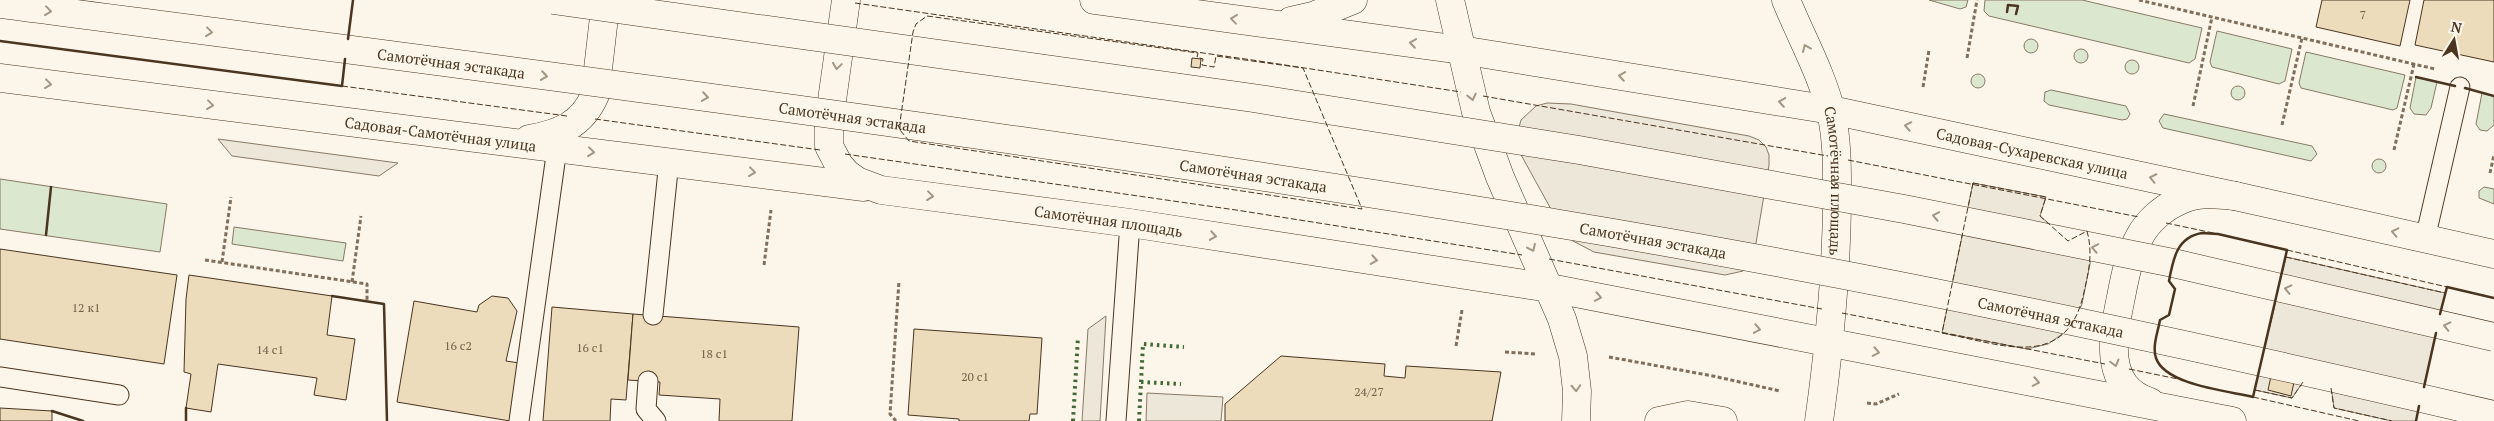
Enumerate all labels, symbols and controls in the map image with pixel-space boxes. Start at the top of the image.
one-way arrow [45,5,53,16]
house number: 7 [2360,7,2366,22]
one-way arrow [1230,14,1238,25]
north arrow [2429,15,2479,65]
text: N [2450,16,2464,37]
one-way arrow [205,26,214,36]
one-way arrow [1408,39,1417,49]
street label: Самотёчная эстакада [376,43,527,83]
one-way arrow [1802,45,1812,53]
one-way arrow [832,61,842,70]
one-way arrow [540,70,548,80]
one-way arrow [1618,72,1626,82]
one-way arrow [45,78,53,89]
one-way arrow [701,92,709,102]
one-way arrow [1466,93,1477,102]
street label: Самотёчная эстакада [777,97,928,137]
one-way arrow [1778,98,1787,108]
one-way arrow [205,99,214,109]
street label: Самотёчная площадь [1820,104,1847,257]
street label: Садовая-Самотёчная улица [343,112,538,156]
one-way arrow [1904,121,1913,132]
street label: Садовая-Сухаревская улица [1934,123,2131,183]
one-way arrow [587,146,595,157]
street label: Самотёчная эстакада [1178,154,1329,197]
one-way arrow [748,166,756,176]
one-way arrow [2148,173,2157,184]
one-way arrow [926,190,934,201]
street label: Самотёчная площадь [1033,200,1185,241]
one-way arrow [1931,211,1940,221]
street label: Самотёчная эстакада [1578,217,1729,263]
one-way arrow [2391,227,2400,238]
one-way arrow [1209,230,1217,240]
one-way arrow [1526,243,1536,252]
one-way arrow [2091,243,2100,253]
one-way arrow [1369,255,1378,265]
one-way arrow [2284,284,2293,295]
one-way arrow [1593,292,1602,302]
street label: Самотёчная эстакада [1976,292,2126,342]
house number: 12 к1 [72,300,100,315]
one-way arrow [2442,321,2451,332]
one-way arrow [1753,323,1762,334]
house number: 16 с2 [444,338,472,353]
house number: 16 с1 [576,340,604,355]
house number: 14 с1 [256,342,284,357]
house number: 18 с1 [700,346,728,361]
one-way arrow [1872,347,1880,357]
one-way arrow [2110,358,2120,366]
house number: 20 с1 [961,369,989,384]
one-way arrow [2031,377,2040,387]
house number: 24/27 [1354,384,1384,399]
one-way arrow [1571,385,1582,393]

